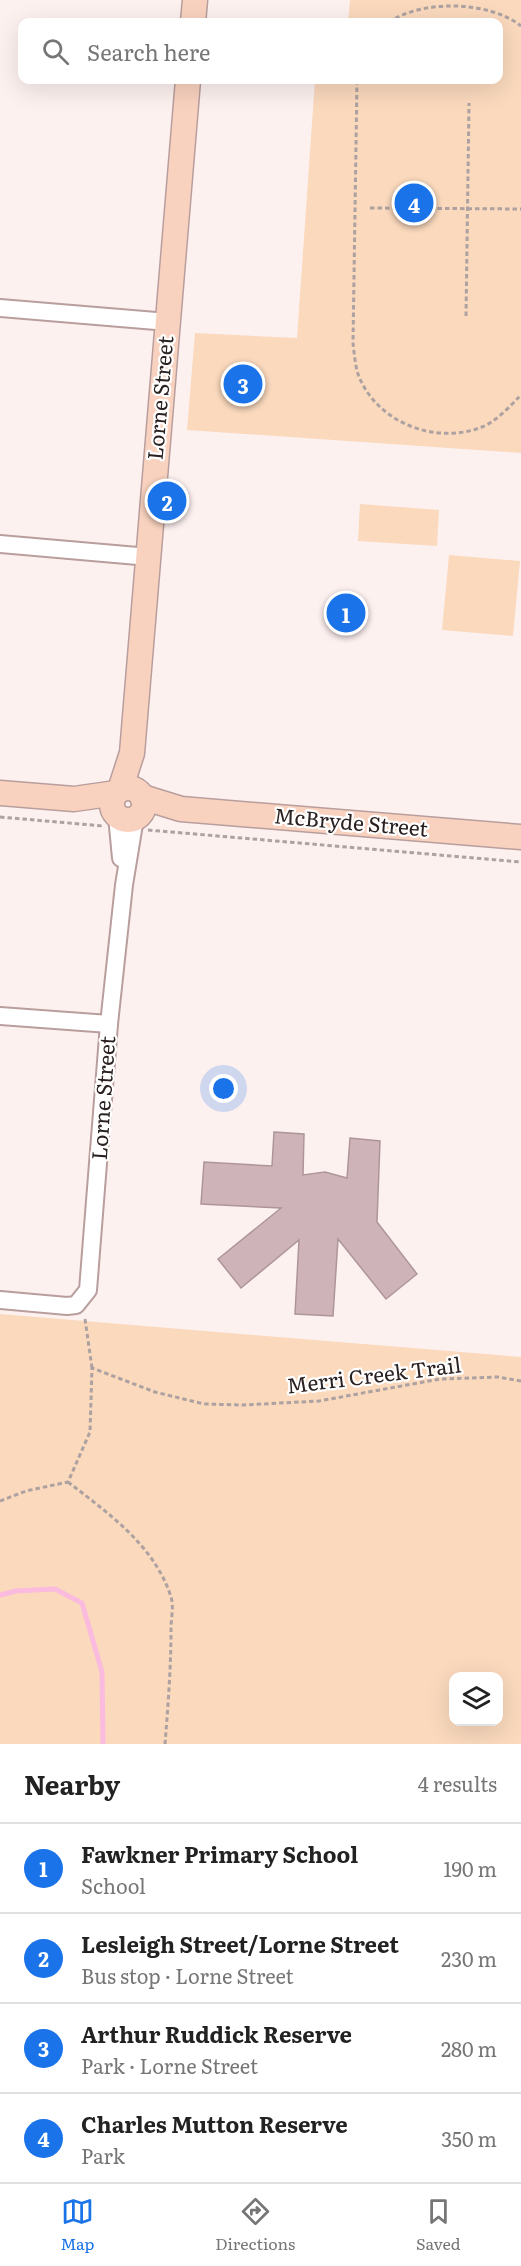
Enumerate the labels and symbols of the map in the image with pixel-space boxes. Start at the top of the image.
pin: 4 [394,180,434,226]
street label: Lorne Street [138,334,179,461]
pin: 3 [224,362,262,406]
pin: 2 [148,478,186,524]
pin: 1 [326,590,366,636]
street label: McBryde Street [273,798,430,843]
street label: Lorne Street [82,1034,121,1161]
your location [209,1074,238,1103]
street label: Merri Creek Trail [285,1347,463,1400]

